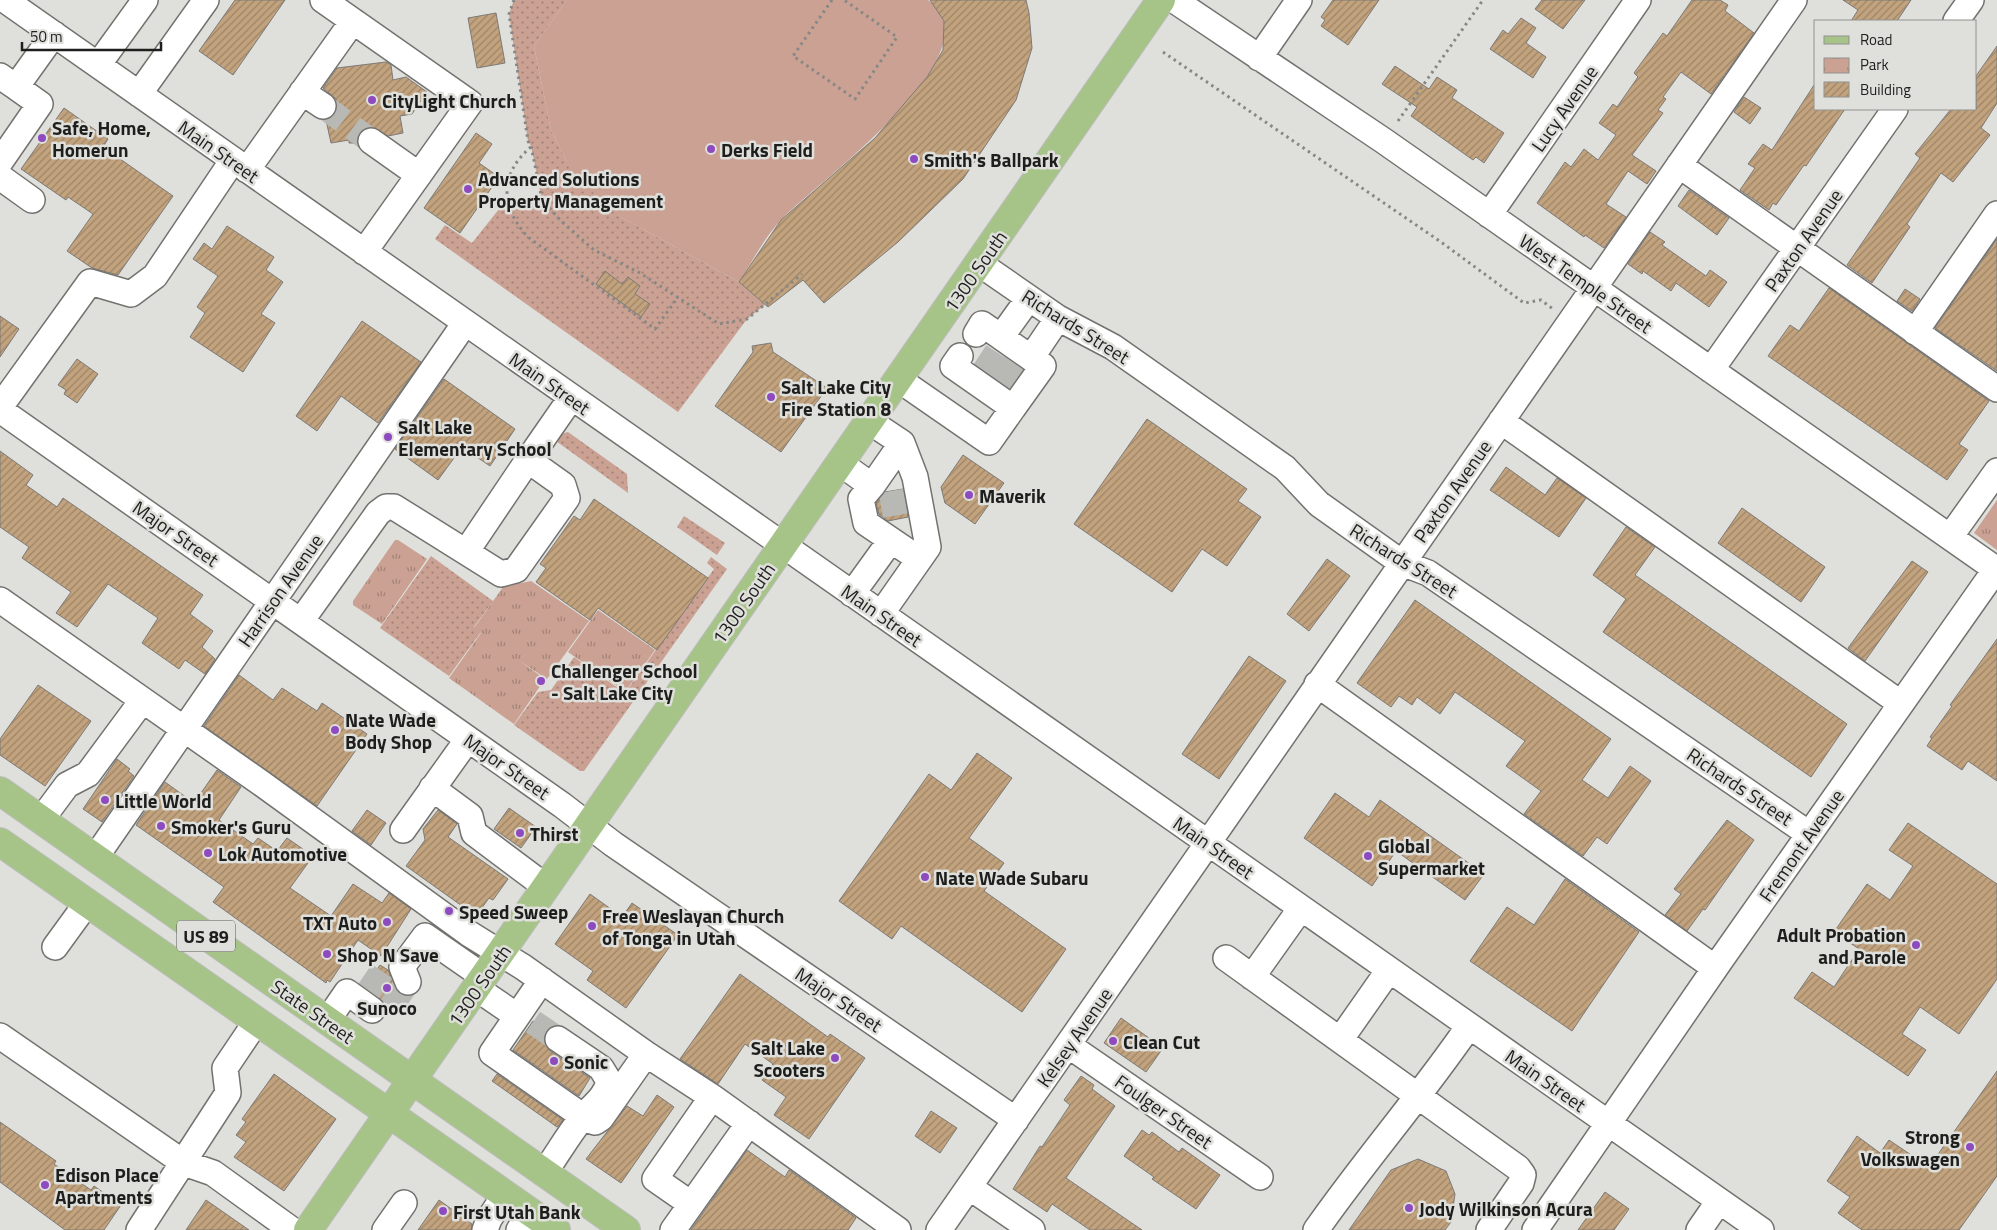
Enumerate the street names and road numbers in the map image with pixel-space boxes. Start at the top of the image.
street label: Lucy Avenue [1523,59,1605,157]
street label: Main Street [173,112,266,190]
street label: Paxton Avenue [1757,183,1849,297]
street label: 1300 South [936,224,1014,318]
street label: West Temple Street [1514,226,1659,340]
street label: Richards Street [1016,281,1136,371]
street label: Main Street [504,344,597,422]
street label: Paxton Avenue [1406,434,1498,548]
street label: Major Street [127,493,225,574]
street label: Richards Street [1344,515,1464,605]
street label: Harrison Avenue [230,527,330,653]
street label: 1300 South [704,556,782,650]
street label: Main Street [836,576,929,654]
street label: Major Street [458,726,556,807]
street label: Richards Street [1681,740,1799,832]
street label: Fremont Avenue [1751,783,1851,907]
street label: Main Street [1168,808,1261,886]
road number: US 89 [177,920,235,951]
street label: 1300 South [440,938,518,1032]
street label: Major Street [790,959,889,1039]
street label: State Street [265,972,361,1051]
street label: Kelsey Avenue [1029,981,1119,1093]
street label: Main Street [1500,1041,1593,1119]
street label: Foulger Street [1109,1067,1219,1156]

